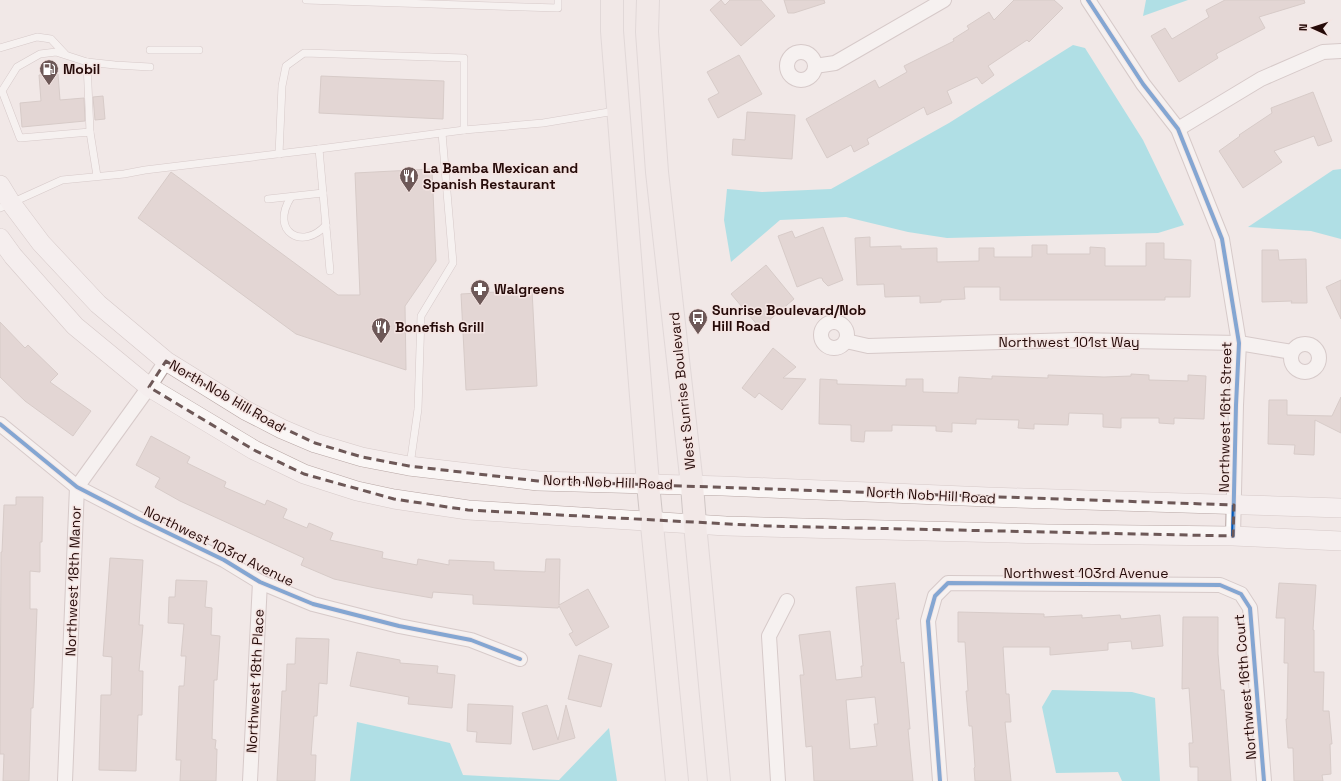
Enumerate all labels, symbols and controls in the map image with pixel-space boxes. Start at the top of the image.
north arrow [1293,8,1333,48]
text: N [1296,23,1310,32]
fuel station icon: Mobil [38,58,60,86]
place label: Mobil [63,60,100,78]
place label: La Bamba Mexican and Spanish Restaurant [423,159,578,193]
restaurant icon: La Bamba Mexican and Spanish Restaurant [398,165,420,193]
pharmacy icon: Walgreens [469,278,491,306]
place label: Walgreens [494,280,565,298]
place label: Sunrise Boulevard/Nob Hill Road [712,301,866,335]
bus stop icon: Sunrise Boulevard/Nob Hill Road [687,307,709,335]
street label: West Sunrise Boulevard [665,311,699,471]
restaurant icon: Bonefish Grill [370,316,392,344]
place label: Bonefish Grill [395,318,484,336]
street label: Northwest 101st Way [998,333,1140,351]
street label: Northwest 16th Street [1215,342,1235,492]
street label: North Nob Hill Road [166,356,288,436]
street label: North Nob Hill Road [543,471,673,493]
street label: North Nob Hill Road [866,483,996,507]
street label: Northwest 103rd Avenue [141,502,297,590]
street label: Northwest 18th Manor [61,505,85,657]
street label: Northwest 103rd Avenue [1004,564,1168,582]
street label: Northwest 18th Place [242,608,268,754]
street label: Northwest 16th Court [1230,614,1260,760]

